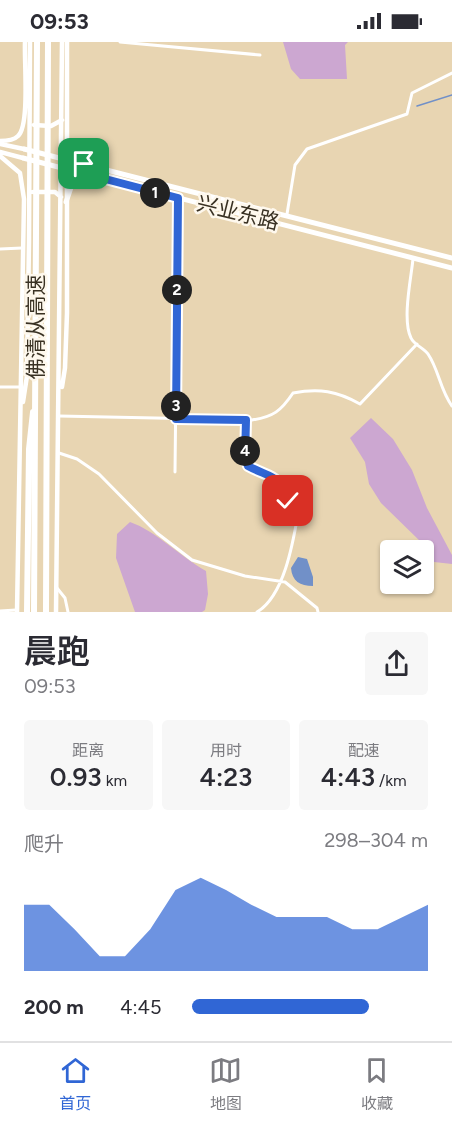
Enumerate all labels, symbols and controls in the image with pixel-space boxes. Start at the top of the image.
text: 09:53 [30,8,89,35]
pin [58,138,109,189]
icon: arrive [67,147,100,180]
pin: 1 [140,178,170,208]
text: 1 [152,183,158,202]
street label: 兴业东路 [194,190,282,235]
street label: 佛清从高速 [23,275,48,380]
pin: 2 [162,275,192,305]
text: 2 [172,280,182,299]
pin: 3 [161,391,191,421]
text: 3 [172,396,180,415]
pin: 4 [230,436,260,466]
text: 4 [240,441,250,460]
pin [262,475,313,526]
icon: check [271,484,304,517]
map controls [380,540,434,594]
button: layers [380,540,434,594]
text: 晨跑 [24,632,90,671]
button: share [365,632,428,695]
text: 09:53 [24,674,76,698]
text: 距离 [72,741,104,760]
text: 用时 [210,741,242,760]
text: 配速 [348,741,380,760]
text: 0.93 [50,761,102,793]
text: 4:23 [200,761,252,793]
text: 4:43 [321,761,375,793]
text: km [102,771,127,790]
text: /km [375,771,407,790]
text: 298–304 m [324,828,428,852]
text: 爬升 [24,832,64,856]
text: 200 m [24,995,84,1019]
text: 4:45 [120,995,161,1019]
tab: 首页 [59,1054,92,1114]
tab: 地图 [209,1054,242,1114]
tab: 收藏 [360,1054,393,1114]

